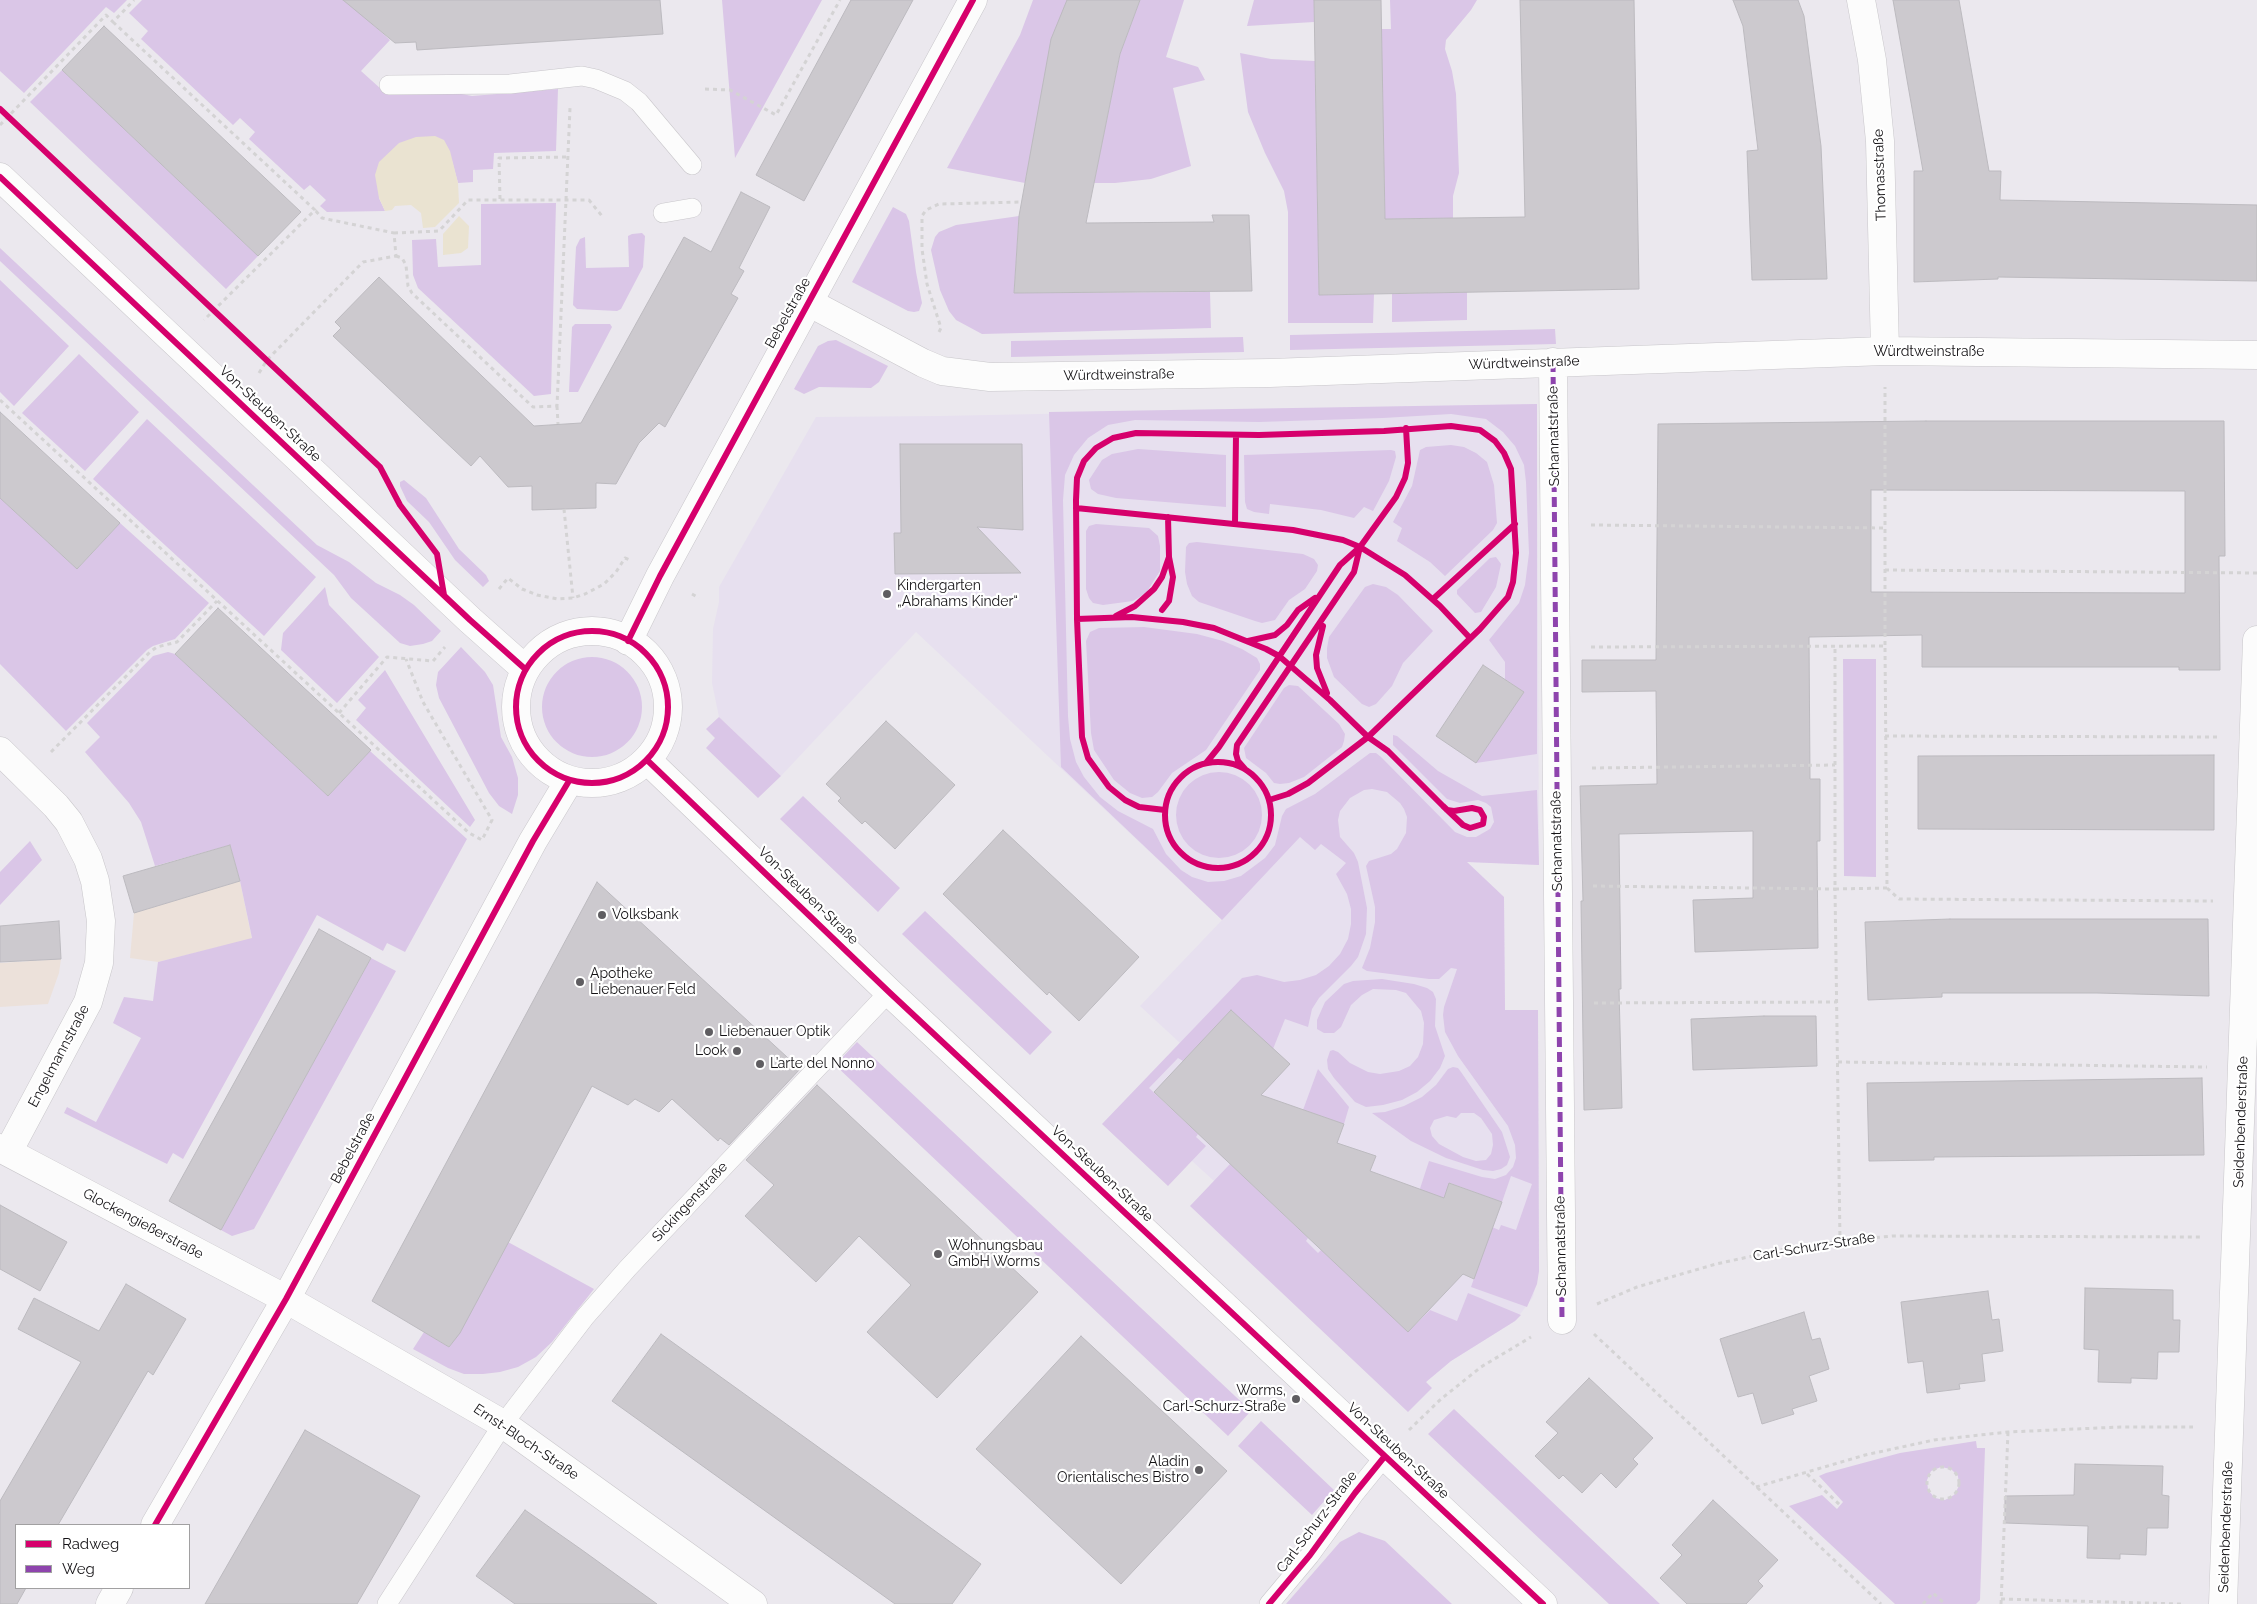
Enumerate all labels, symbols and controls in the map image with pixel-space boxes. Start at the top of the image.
street label: Thomasstraße [1870,129,1890,221]
street label: Bebelstraße [762,275,814,351]
street label: Würdtweinstraße [1874,344,1984,360]
street label: Würdtweinstraße [1468,353,1580,373]
street label: Von-Steuben-Straße [216,363,324,465]
street label: Würdtweinstraße [1063,366,1175,384]
street label: Schannatstraße [1545,386,1563,486]
place label: Kindergarten „Abrahams Kinder“ [897,578,1018,610]
marker: Kindergarten „Abrahams Kinder“ [881,588,893,600]
street label: Schannatstraße [1548,791,1566,891]
street label: Von-Steuben-Straße [754,844,862,948]
place label: Volksbank [612,907,679,923]
marker: Volksbank [596,909,608,921]
place label: Apotheke Liebenauer Feld [590,966,696,999]
marker: Apotheke Liebenauer Feld [574,976,586,988]
street label: Engelmannstraße [25,1002,93,1110]
place label: Liebenauer Optik [719,1024,830,1040]
marker: Liebenauer Optik [703,1026,715,1038]
place label: Look [695,1043,727,1059]
marker: Look [731,1045,743,1057]
place label: L’arte del Nonno [770,1056,875,1072]
street label: Seidenbenderstraße [2230,1056,2252,1188]
marker: L’arte del Nonno [754,1058,766,1070]
street label: Bebelstraße [327,1110,379,1186]
street label: Von-Steuben-Straße [1048,1123,1156,1225]
street label: Sickingenstraße [649,1159,731,1245]
street label: Glockengießerstraße [80,1185,206,1263]
street label: Schannatstraße [1552,1196,1570,1296]
street label: Carl-Schurz-Straße [1752,1229,1876,1265]
place label: Wohnungsbau GmbH Worms [948,1238,1043,1270]
marker: Wohnungsbau GmbH Worms [932,1248,944,1260]
place label: Worms, Carl-Schurz-Straße [1163,1383,1286,1415]
marker: Worms, Carl-Schurz-Straße [1290,1393,1302,1405]
street label: Ernst-Bloch-Straße [470,1400,582,1484]
street label: Von-Steuben-Straße [1344,1400,1452,1502]
place label: Aladin Orientalisches Bistro [1057,1454,1189,1486]
street label: Seidenbenderstraße [2215,1461,2237,1593]
marker: Aladin Orientalisches Bistro [1193,1464,1205,1476]
street label: Carl-Schurz-Straße [1273,1468,1361,1576]
legend [15,1524,190,1589]
text: Radweg [62,1535,119,1553]
text: Weg [62,1560,95,1578]

